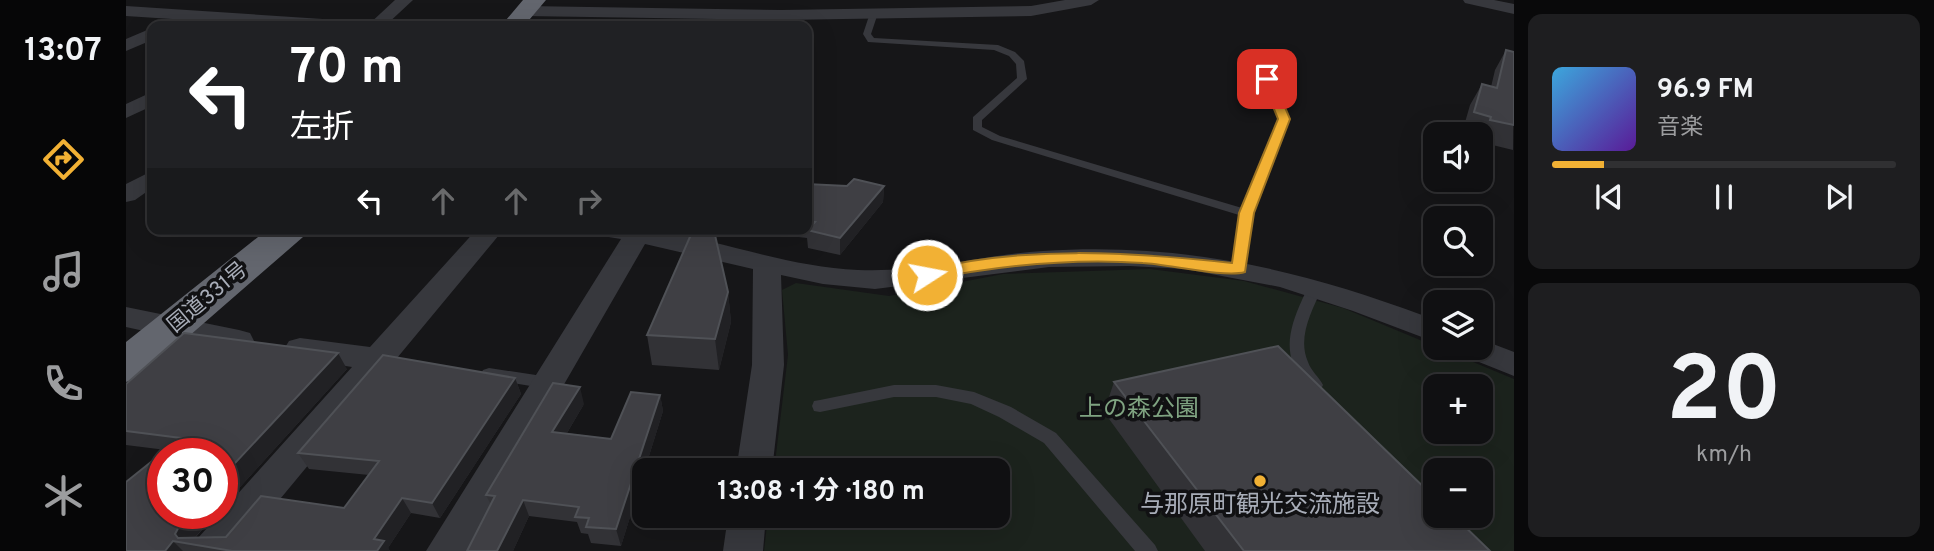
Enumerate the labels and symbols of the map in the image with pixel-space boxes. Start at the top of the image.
pin [1237,49,1297,109]
position arrow [890,238,964,312]
street label: 国道331号 [163,257,253,339]
park label: 上の森公園 [1079,395,1199,425]
speed limit sign: 30 [147,438,238,529]
marker: 与那原町観光交流施設 [1252,473,1268,489]
place label: 与那原町観光交流施設 [1140,491,1380,521]

